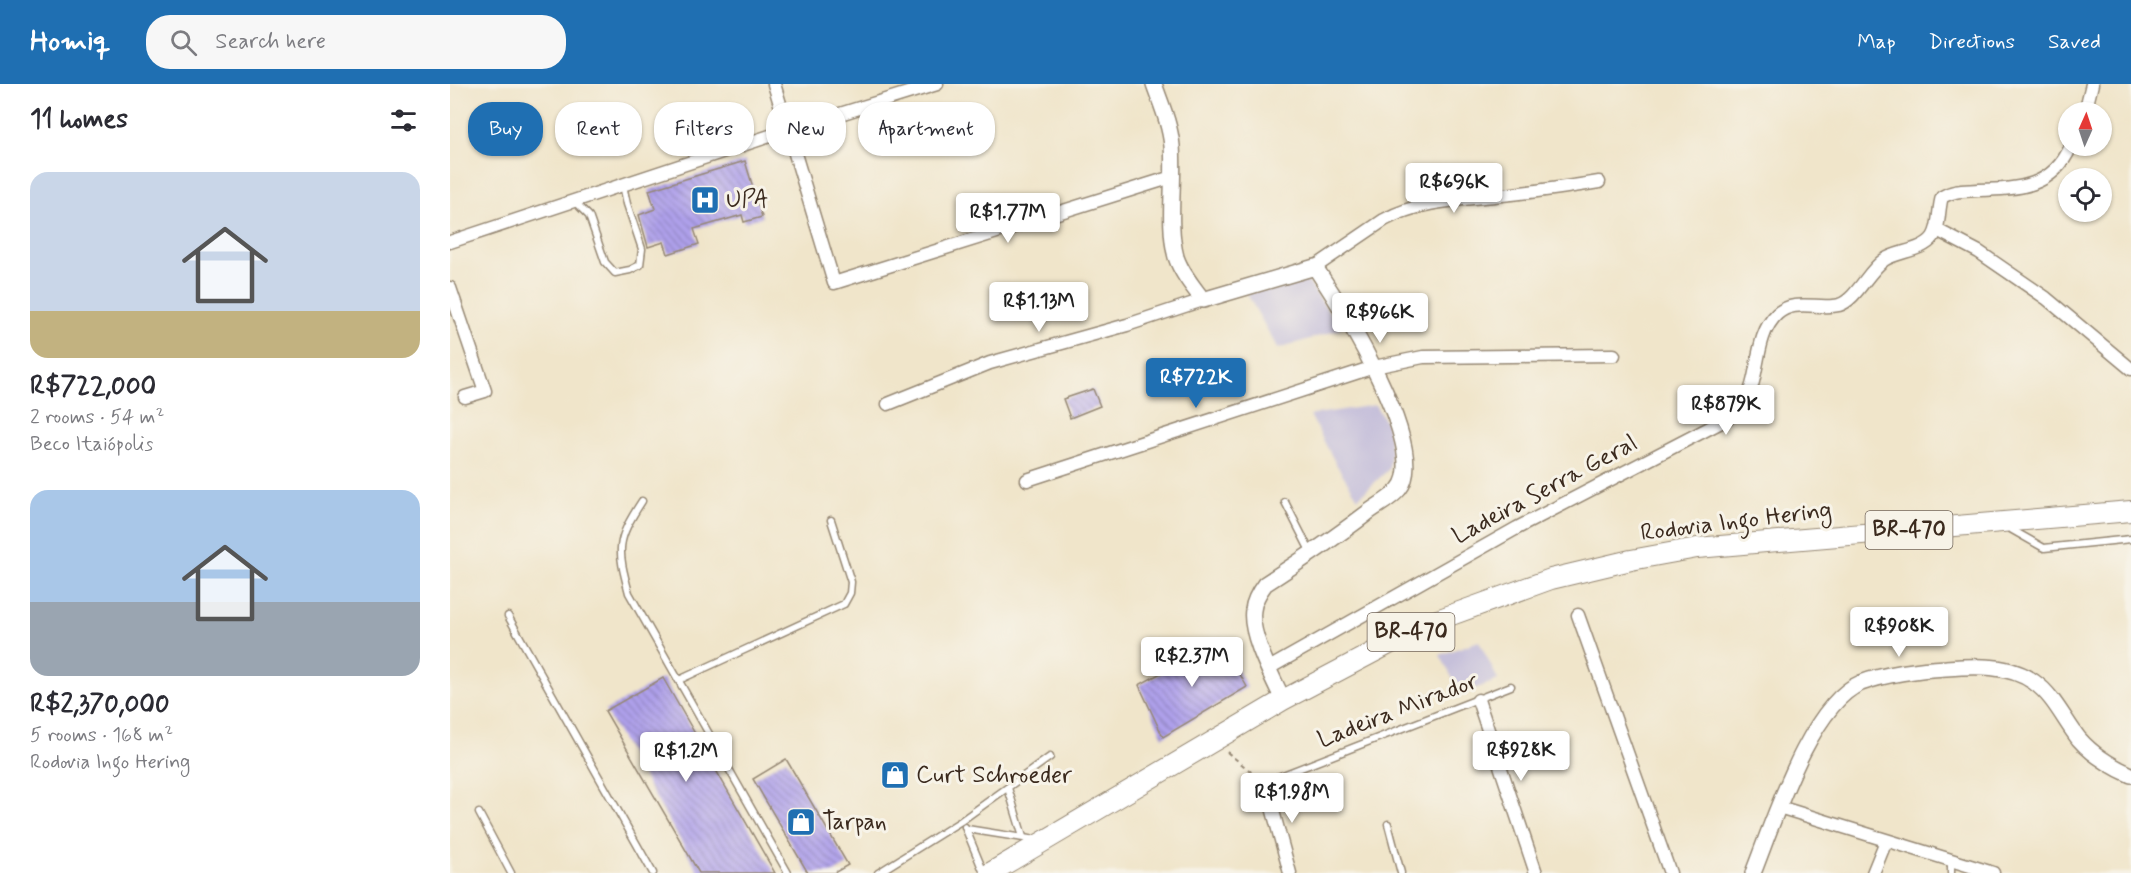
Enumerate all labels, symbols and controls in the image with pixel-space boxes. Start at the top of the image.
search box [146,15,566,69]
text: Homiq [30,24,110,61]
icon: search [167,26,200,59]
text: Search here [215,28,326,56]
text: Map [1857,28,1896,56]
text: Directions [1929,28,2015,56]
text: Saved [2048,28,2101,56]
chip: Buy [468,102,543,156]
chip: Rent [555,102,642,156]
chip: Filters [654,102,754,156]
chip: New [766,102,846,156]
chip: Apartment [858,102,995,156]
north arrow [2058,102,2112,156]
map controls [2058,102,2112,222]
text: 11 homes [30,103,128,137]
icon: filters [387,104,420,137]
pin: R$696K [1405,163,1503,214]
button: locate [2058,168,2112,222]
text: R$696K [1419,169,1489,196]
hospital icon: UPA [689,184,721,216]
place label: UPA [726,185,769,216]
pin: R$1.77M [953,193,1063,244]
text: R$1.77M [970,199,1046,226]
icon: home [171,211,279,319]
pin: R$1.13M [984,282,1094,333]
text: R$1.13M [1003,288,1075,315]
pin: R$966K [1331,293,1429,344]
text: R$966K [1346,299,1414,326]
pin: R$722K [1147,358,1245,409]
text: R$722K [1160,364,1232,391]
text: R$722,000 [30,370,156,404]
pin: R$879K [1677,385,1775,436]
text: R$879K [1691,391,1761,418]
text: 2 rooms · 54 m² [30,404,164,431]
street label: Ladeira Serra Geral [1447,428,1643,552]
text: Beco Itaiópolis [30,431,153,458]
street label: Rodovia Ingo Hering [1639,495,1834,552]
road number: BR-470 [1866,511,1952,549]
icon: home [171,529,279,637]
pin: R$908K [1850,607,1948,658]
road number: BR-470 [1368,613,1454,651]
text: R$908K [1864,613,1934,640]
pin: R$2.37M [1137,637,1247,688]
text: R$2.37M [1155,643,1229,670]
street label: Ladeira Mirador [1313,666,1483,756]
text: R$2,370,000 [30,688,170,722]
text: 5 rooms · 168 m² [30,722,173,749]
pin: R$928K [1472,731,1570,782]
pin: R$1.2M [637,732,735,783]
text: R$928K [1487,737,1555,764]
text: R$1.2M [654,738,718,765]
text: Rodovia Ingo Hering [30,749,190,776]
shop icon: Curt Schroeder [879,759,911,791]
place label: Curt Schroeder [916,760,1072,791]
pin: R$1.98M [1237,773,1347,824]
text: R$1.98M [1255,779,1329,806]
shop icon: Tarpan [785,806,817,838]
place label: Tarpan [822,807,887,838]

